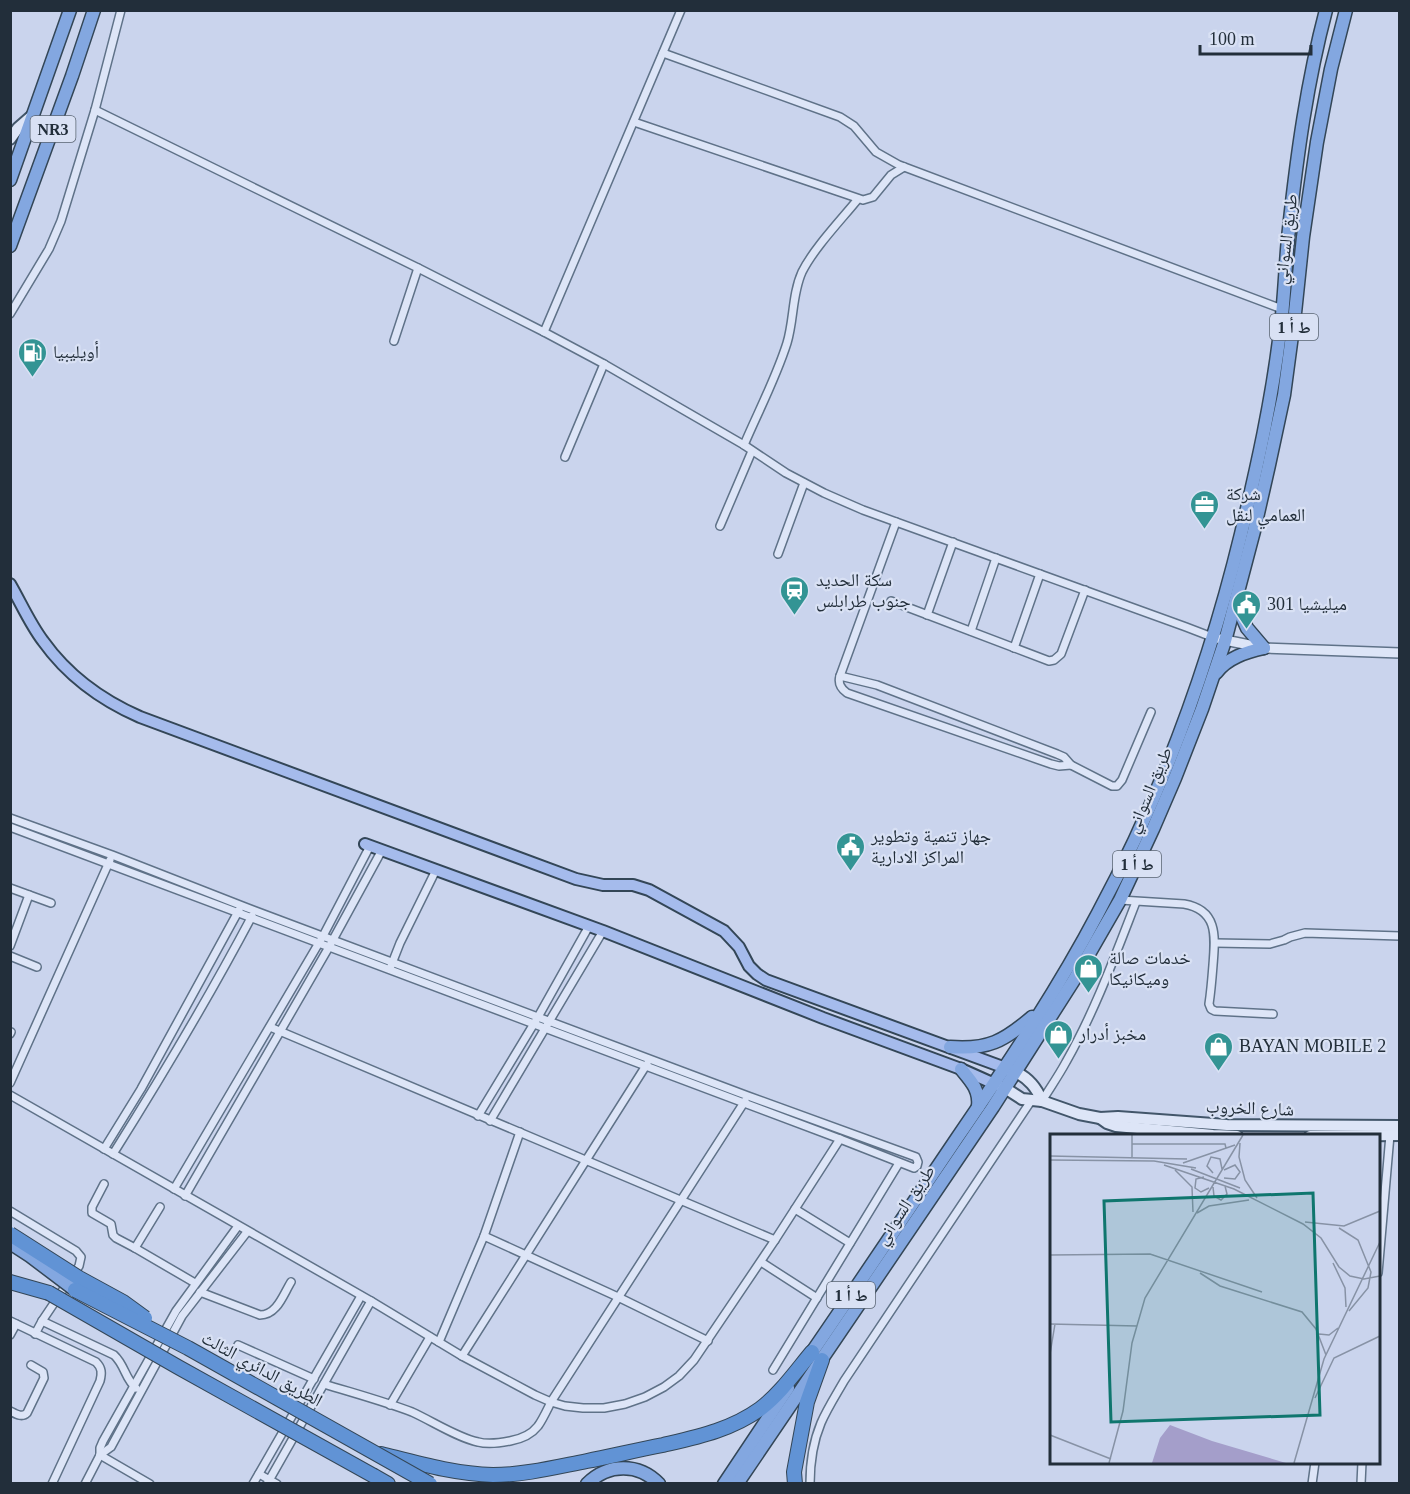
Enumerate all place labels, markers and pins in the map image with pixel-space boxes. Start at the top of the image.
fuel station icon: أويليبيا [16,336,48,378]
place label: أويليبيا [53,341,99,363]
place label: شركة العمامي لنقل [1226,484,1305,530]
office icon: شركة العمامي لنقل [1189,488,1221,530]
place label: سكة الحديد جنوب طرابلس [816,570,911,612]
station icon: سكة الحديد جنوب طرابلس [779,574,811,616]
public building icon: ميليشيا 301 [1230,588,1262,630]
place label: ميليشيا 301 [1267,594,1347,614]
place label: جهاز تنمية وتطوير المراكز الادارية [870,826,991,867]
public building icon: جهاز تنمية وتطوير المراكز الادارية [834,830,866,872]
place label: خدمات صالة وميكانيكا [1109,948,1191,989]
shop icon: خدمات صالة وميكانيكا [1072,952,1104,994]
shop icon: مخبز أدرار [1042,1018,1074,1060]
place label: مخبز أدرار [1078,1023,1146,1045]
shop icon: BAYAN MOBILE 2 [1202,1030,1234,1072]
place label: BAYAN MOBILE 2 [1239,1036,1386,1056]

